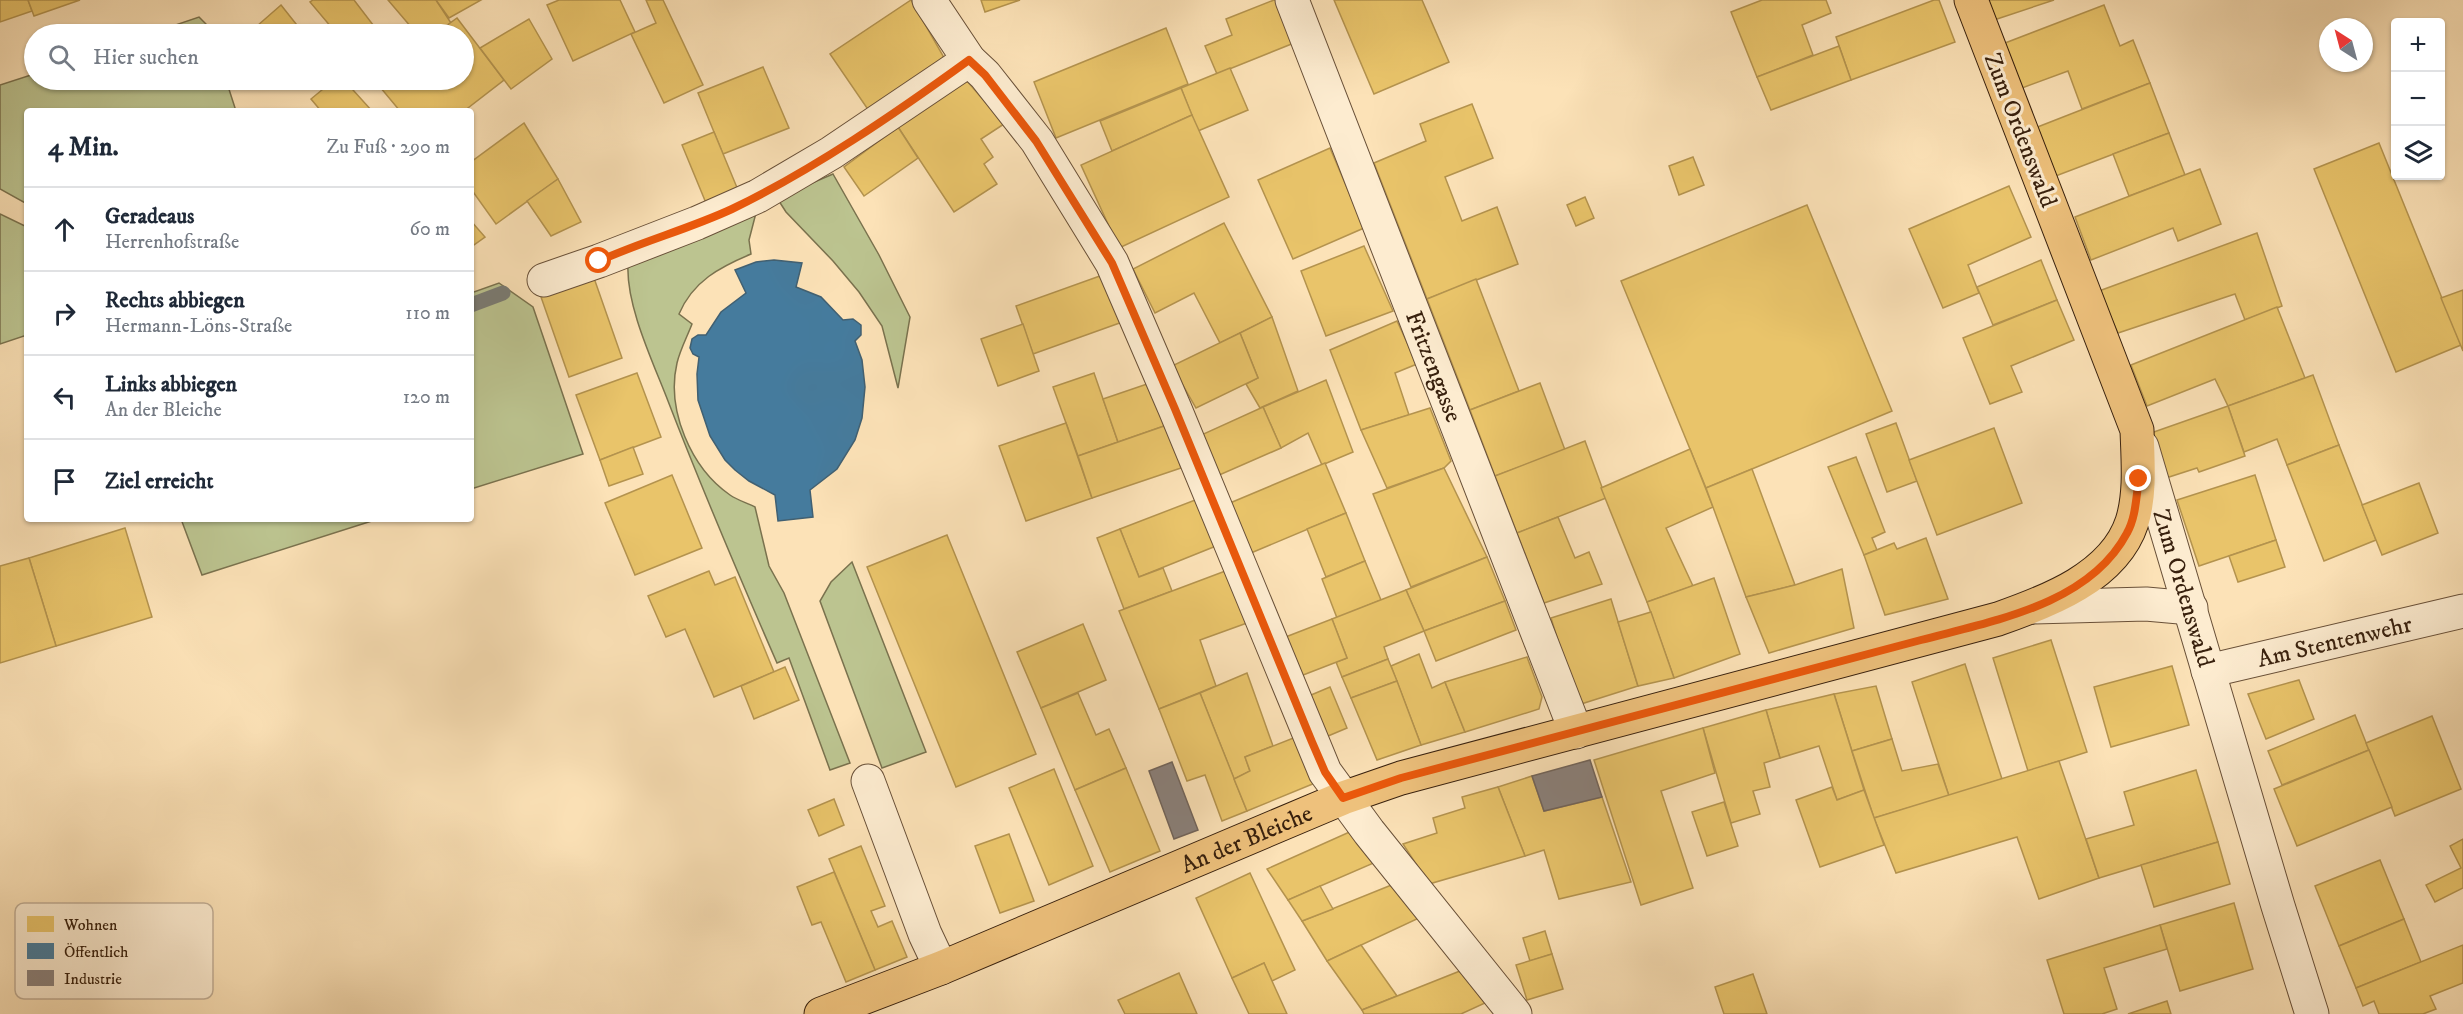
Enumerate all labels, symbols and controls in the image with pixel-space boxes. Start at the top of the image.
north arrow [2319,18,2373,72]
map controls [2391,18,2445,180]
button: + [2391,18,2445,72]
search box [24,24,474,90]
icon: search [45,41,78,74]
text: Hier suchen [93,44,199,71]
street label: Zum Ordenswald [1977,49,2063,212]
button: − [2391,72,2445,126]
button: layers [2391,126,2445,180]
text: 4 Min. [48,131,119,164]
text: Zu Fuß · 290 m [326,135,450,160]
text: Geradeaus [105,203,194,230]
icon: ahead [48,213,81,246]
text: 60 m [410,217,450,242]
text: Herrenhofstraße [105,230,239,255]
route start [585,247,611,273]
text: Rechts abbiegen [105,287,245,314]
icon: right [48,297,81,330]
text: 110 m [405,301,450,326]
street label: Fritzengasse [1398,307,1468,427]
text: Hermann-Löns-Straße [105,314,292,339]
text: Links abbiegen [105,371,237,398]
icon: left [48,381,81,414]
text: 120 m [403,385,450,410]
text: An der Bleiche [105,398,222,423]
icon: arrive [48,465,81,498]
route end [2125,465,2151,491]
text: Ziel erreicht [105,468,213,495]
street label: Zum Ordenswald [2145,506,2220,671]
street label: Am Stentenwehr [2254,609,2415,675]
street label: An der Bleiche [1176,799,1317,881]
legend [15,903,213,999]
text: Wohnen [63,915,118,935]
text: Öffentlich [64,942,129,962]
text: Industrie [64,969,122,989]

